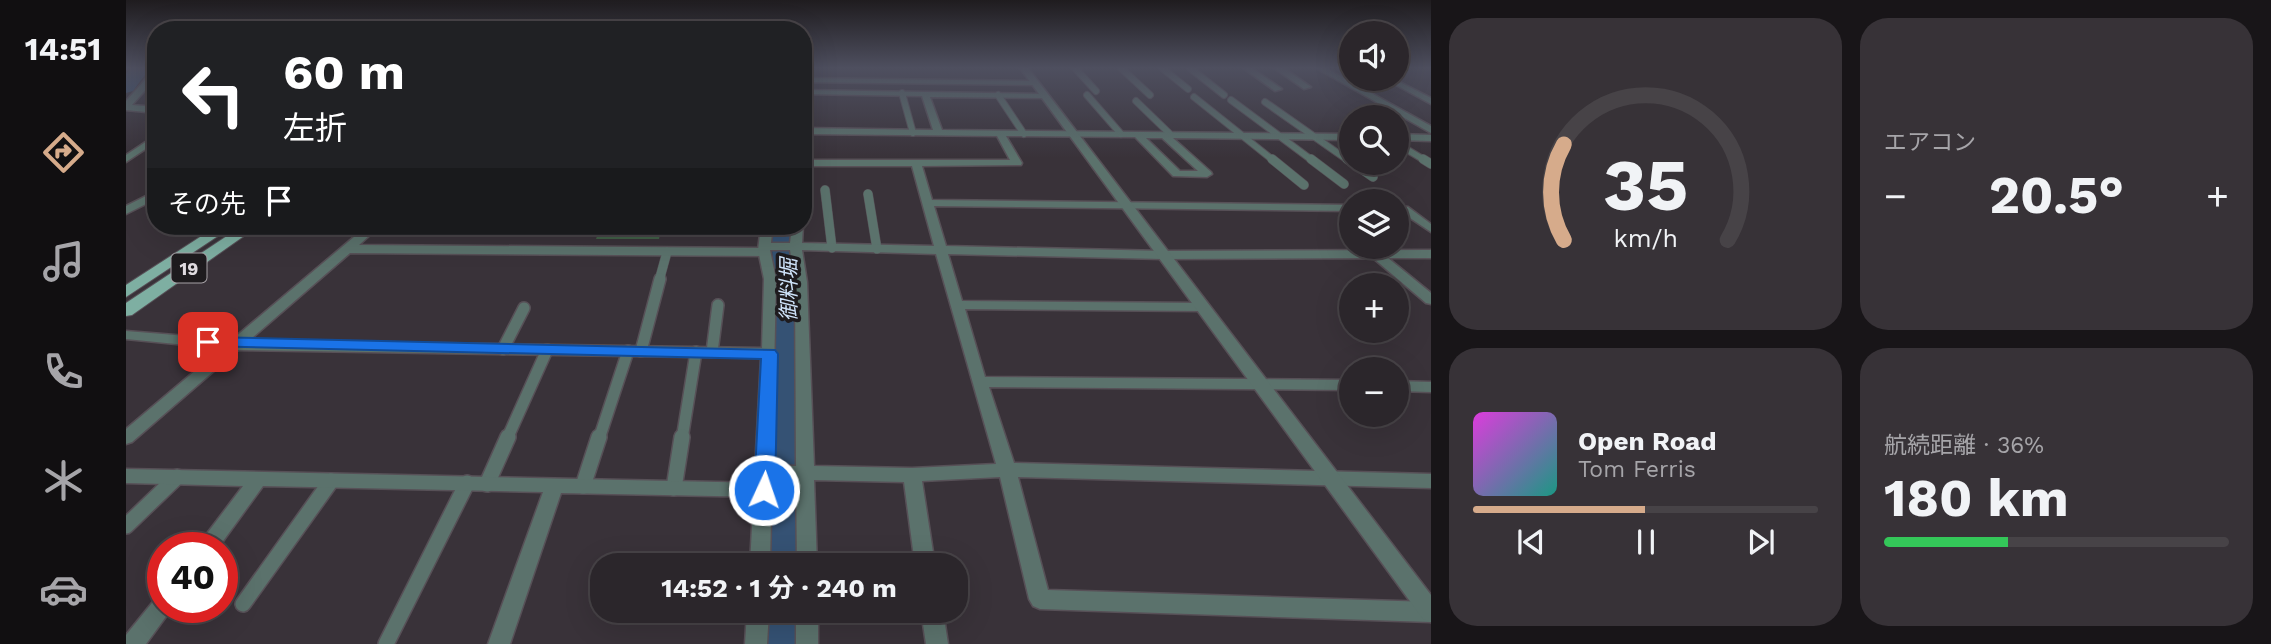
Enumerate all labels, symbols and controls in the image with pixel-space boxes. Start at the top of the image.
map controls [1339,21,1409,427]
button: sound [1339,21,1409,91]
text: 14:51 [25,30,101,68]
text: 60 m [283,43,405,101]
icon: left [168,49,259,140]
button: search [1339,105,1409,175]
text: 左折 [283,109,347,147]
icon: directions [39,128,88,177]
text: エアコン [1884,129,1976,156]
text: 35 [1603,142,1688,228]
text: 20.5° [1989,165,2124,226]
text: − [1884,174,1907,218]
text: + [2206,174,2229,218]
icon: arrive [260,182,298,220]
text: その先 [168,189,246,219]
button: layers [1339,189,1409,259]
text: km/h [1613,224,1678,253]
icon: music [39,237,88,286]
road number: 19 [172,254,206,282]
water label: 御料堀 [776,256,801,322]
button: + [1339,273,1409,343]
pin [178,312,238,372]
icon: arrive [189,323,227,361]
icon: phone [39,347,88,396]
button: − [1339,357,1409,427]
text: Open Road [1578,426,1716,456]
text: 航続距離 · 36% [1884,432,2044,459]
position arrow [727,453,801,527]
icon: climate [39,456,88,505]
text: Tom Ferris [1578,456,1696,483]
text: 180 km [1884,468,2069,529]
icon: previous [1512,523,1550,561]
icon: pause [1627,523,1665,561]
icon: next [1742,523,1780,561]
speed limit sign: 40 [147,532,238,623]
icon: car [39,565,88,614]
text: 14:52 · 1 分 · 240 m [661,573,897,603]

